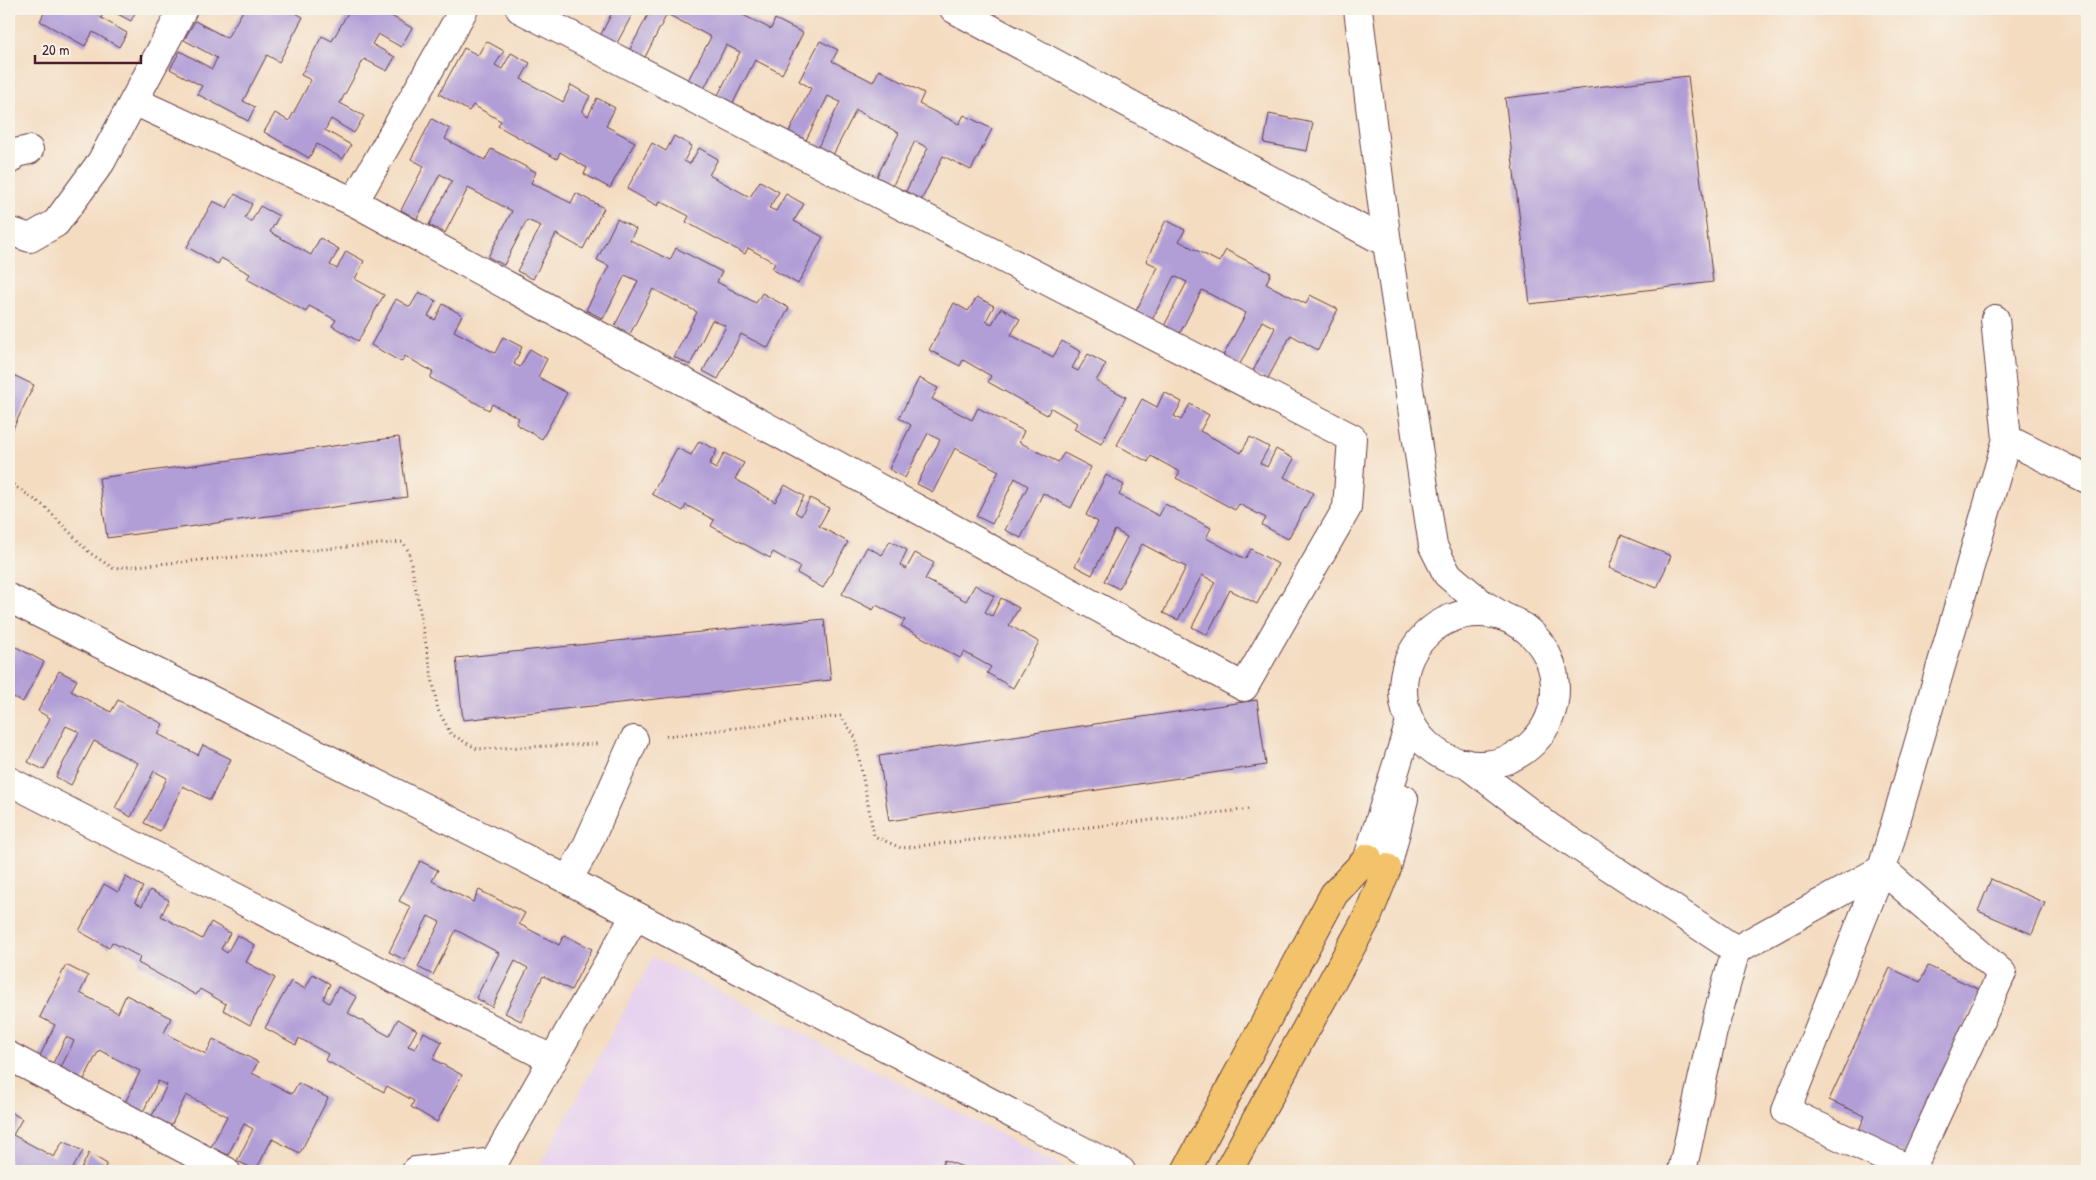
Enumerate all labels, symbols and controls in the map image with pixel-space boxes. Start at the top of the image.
scale bar [35,32,141,64]
text: 20 m [42,39,69,60]

